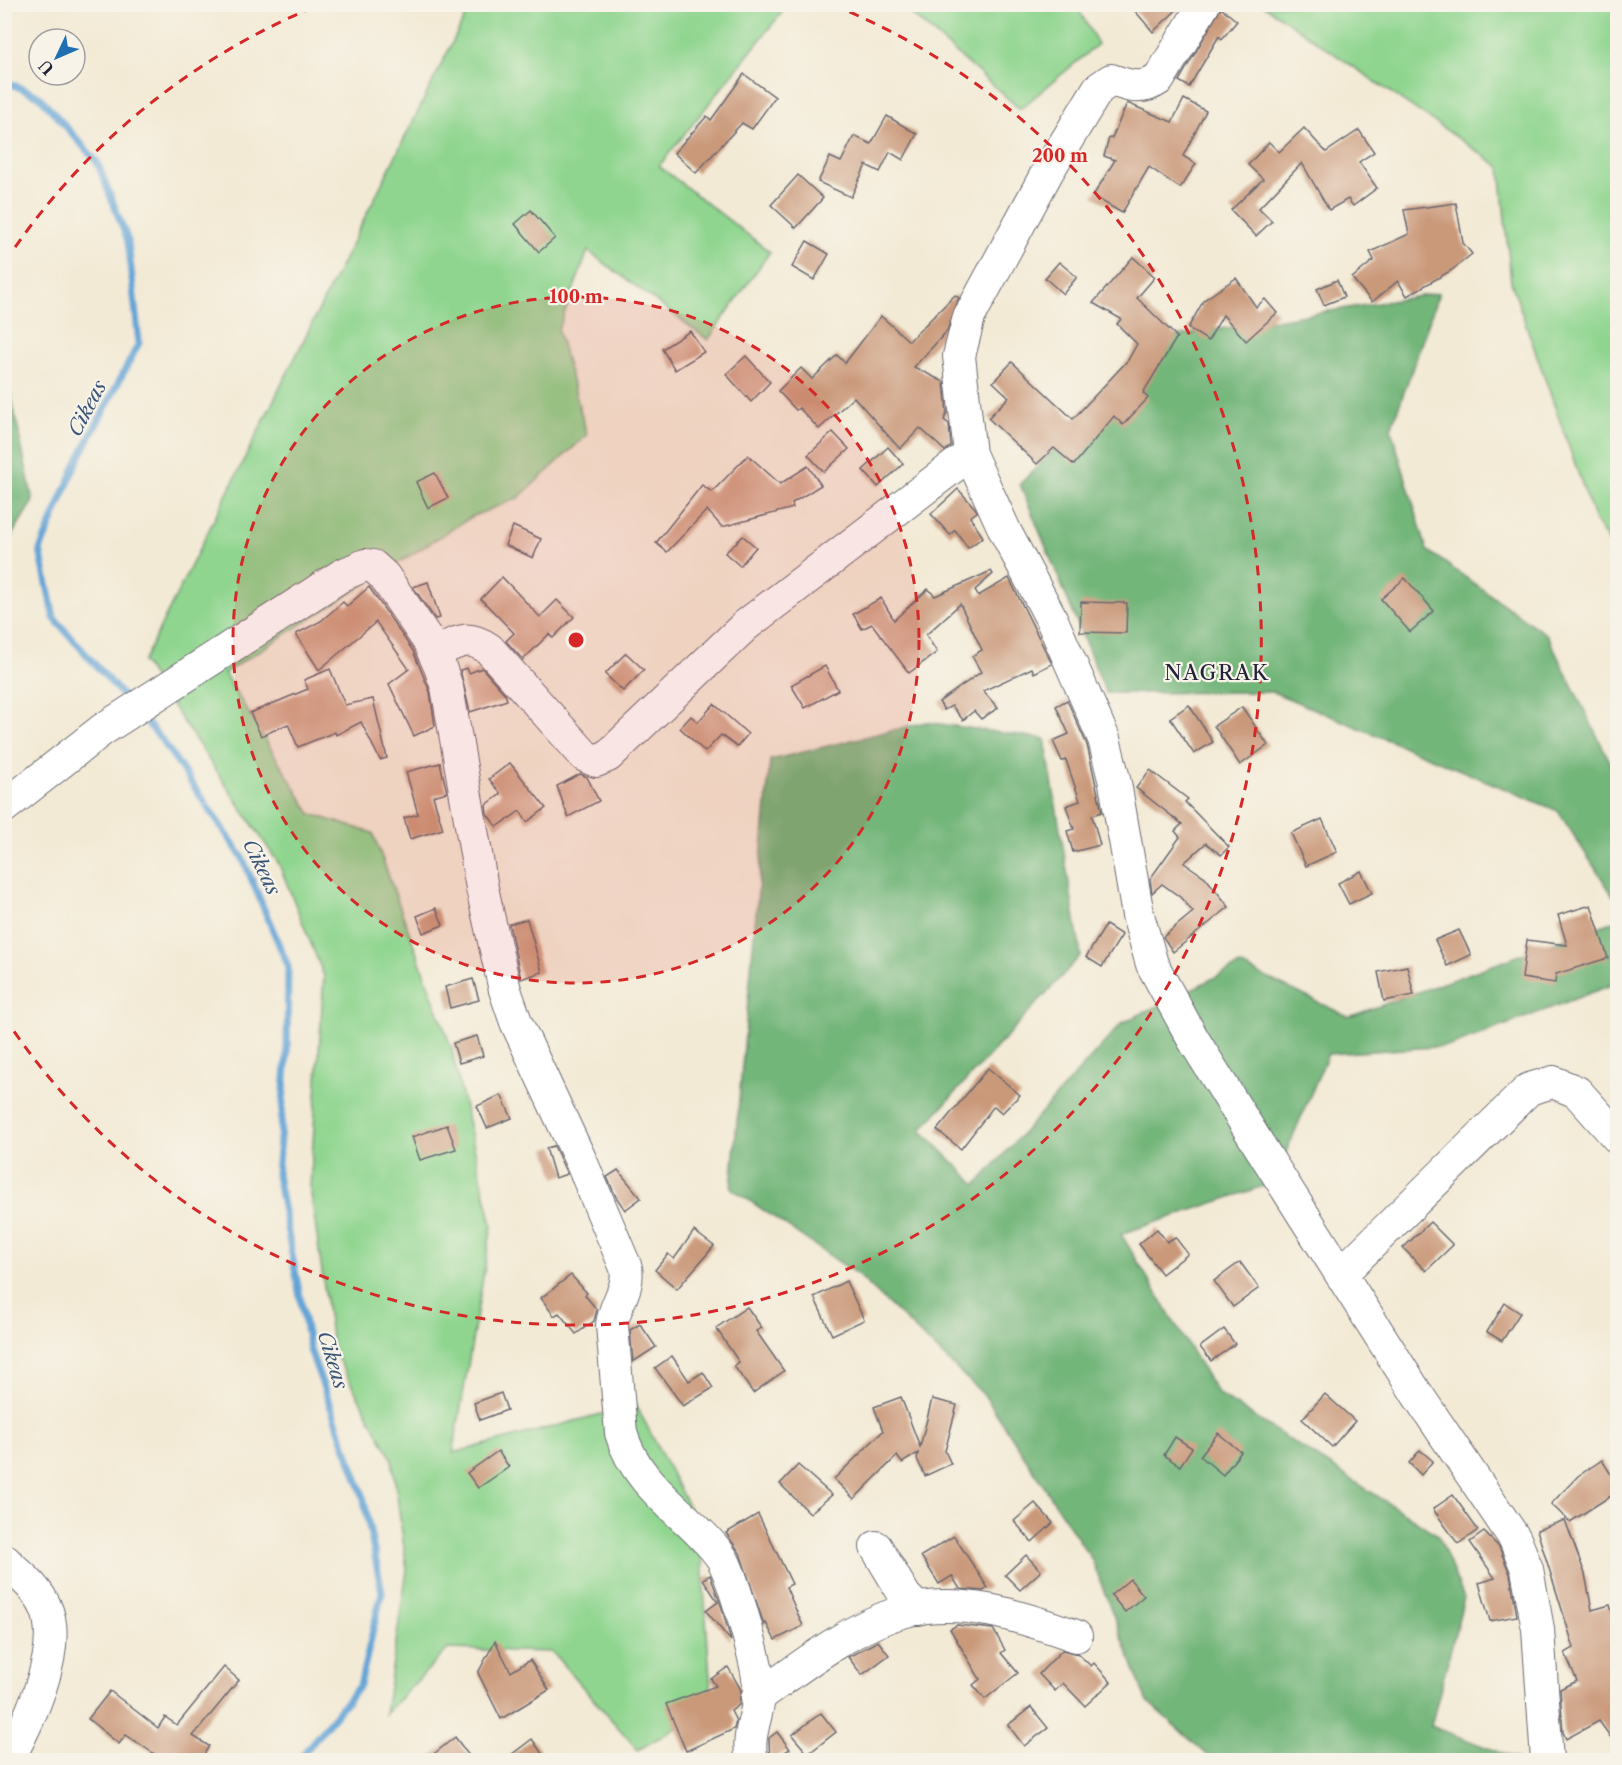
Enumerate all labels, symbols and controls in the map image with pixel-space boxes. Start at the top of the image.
north arrow [27,27,87,87]
text: U [35,56,58,79]
text: 200 m [1032,145,1088,167]
text: 100 m [549,286,603,308]
water label: Cikeas [62,376,112,440]
centre of rings [566,630,586,650]
district label: NAGRAK [1164,660,1270,685]
water label: Cikeas [238,835,286,899]
water label: Cikeas [313,1328,353,1392]

